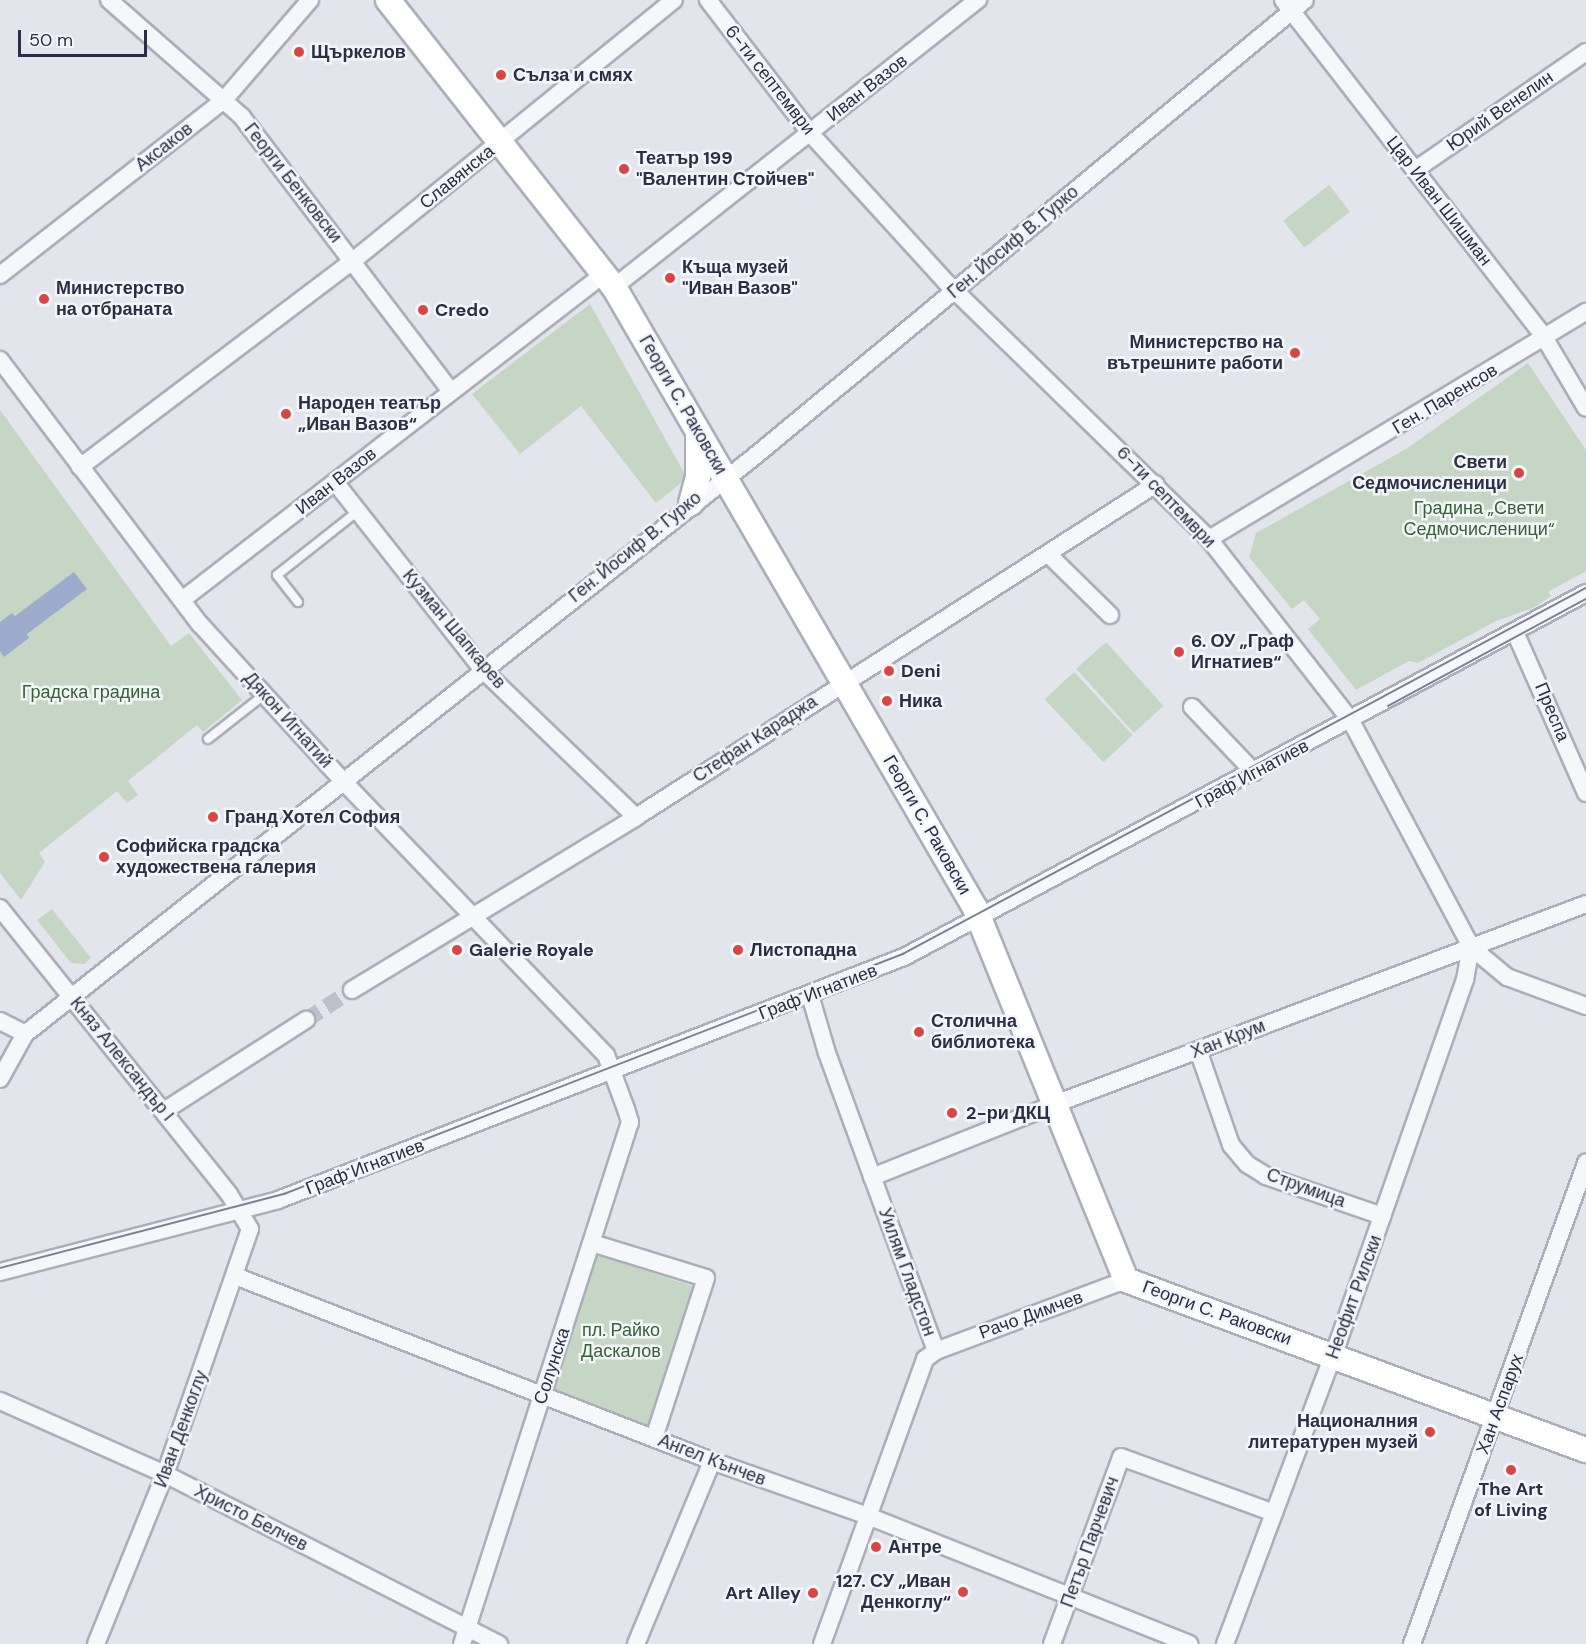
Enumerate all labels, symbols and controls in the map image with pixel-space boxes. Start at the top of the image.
scale bar [21,18,150,56]
street label: 6-ти септември [721,21,819,139]
text: 50 m [29,28,73,52]
place label: Щъркелов [311,41,406,63]
marker: Щъркелов [292,45,306,59]
street label: Иван Вазов [822,50,912,126]
place label: Сълза и смях [513,64,633,86]
street label: Юрий Венелин [1443,66,1557,156]
marker: Сълза и смях [494,68,508,82]
street label: Аксаков [131,118,197,176]
street label: Георги Бенковски [240,119,346,247]
street label: Цар Иван Шишман [1382,132,1496,270]
street label: Славянска [415,140,499,214]
place label: Театър 199 "Валентин Стойчев" [636,148,814,190]
marker: Театър 199 "Валентин Стойчев" [617,162,631,176]
street label: Ген. Йосиф В. Гурко [943,181,1083,303]
place label: Къща музей "Иван Вазов" [682,257,798,300]
marker: Къща музей "Иван Вазов" [663,271,677,285]
place label: Министерство на отбраната [56,278,184,320]
marker: Министерство на отбраната [37,292,51,306]
place label: Credo [435,299,489,321]
marker: Credo [416,303,430,317]
street label: Георги С. Раковски [634,332,732,478]
place label: Министерство на вътрешните работи [1107,332,1283,374]
marker: Министерство на вътрешните работи [1288,346,1302,360]
street label: Ген. Паренсов [1389,359,1501,439]
place label: Народен театър „Иван Вазов“ [298,393,441,436]
marker: Народен театър „Иван Вазов“ [279,407,293,421]
street label: 6-ти септември [1112,442,1220,552]
street label: Иван Вазов [291,443,381,519]
place label: Свети Седмочисленици [1352,452,1507,494]
marker: Свети Седмочисленици [1512,466,1526,480]
street label: Ген. Йосиф В. Гурко [564,487,706,607]
park label: Градина „Свети Седмочисленици“ [1403,498,1555,540]
street label: Кузман Шапкарев [398,565,510,693]
place label: 6. ОУ „Граф Игнатиев“ [1191,631,1294,674]
marker: 6. ОУ „Граф Игнатиев“ [1172,645,1186,659]
place label: Deni [901,660,941,682]
marker: Deni [882,664,896,678]
street label: Дякон Игнатий [239,667,337,773]
street label: Преспа [1530,679,1574,745]
park label: Градска градина [22,681,160,703]
place label: Ника [899,690,942,712]
street label: Стефан Караджа [689,691,821,787]
marker: Ника [880,694,894,708]
street label: Граф Игнатиев [1192,735,1312,813]
street label: Георги С. Раковски [878,752,976,898]
place label: Гранд Хотел София [225,806,400,828]
marker: Гранд Хотел София [206,810,220,824]
place label: Софийска градска художествена галерия [116,836,316,878]
marker: Софийска градска художествена галерия [97,850,111,864]
place label: Galerie Royale [469,939,594,961]
place label: Листопадна [750,939,856,961]
marker: Galerie Royale [450,943,464,957]
marker: Листопадна [731,943,745,957]
street label: Граф Игнатиев [756,959,880,1025]
street label: Княз Александър I [65,993,179,1125]
place label: Столична библиотека [931,1011,1035,1054]
street label: Хан Крум [1188,1015,1268,1063]
marker: Столична библиотека [912,1025,926,1039]
place label: 2-ри ДКЦ [966,1102,1050,1124]
marker: 2-ри ДКЦ [943,1104,961,1122]
street label: Граф Игнатиев [303,1134,427,1200]
street label: Струмица [1263,1164,1349,1212]
street label: Уилям Гладстон [874,1205,940,1339]
street label: Неофит Рилски [1322,1232,1386,1362]
street label: Георги С. Раковски [1139,1276,1295,1350]
street label: Рачо Димчев [976,1286,1086,1344]
park label: пл. Райко Даскалов [581,1320,661,1362]
street label: Солунска [529,1325,575,1407]
street label: Хан Аспарух [1472,1351,1528,1457]
street label: Иван Денкоглу [150,1368,212,1490]
place label: Националния литературен музей [1248,1411,1418,1454]
marker: Националния литературен музей [1423,1425,1437,1439]
street label: Ангел Кънчев [655,1430,769,1490]
marker: The Art of Living [1504,1463,1518,1477]
street label: Петър Парчевич [1056,1474,1124,1610]
place label: The Art of Living [1474,1479,1548,1522]
street label: Христо Белчев [191,1480,311,1556]
place label: Антре [888,1536,942,1558]
marker: Антре [869,1540,883,1554]
place label: 127. СУ „Иван Денкоглу“ [836,1571,951,1614]
place label: Art Alley [725,1582,801,1604]
marker: 127. СУ „Иван Денкоглу“ [956,1585,970,1599]
marker: Art Alley [806,1586,820,1600]

